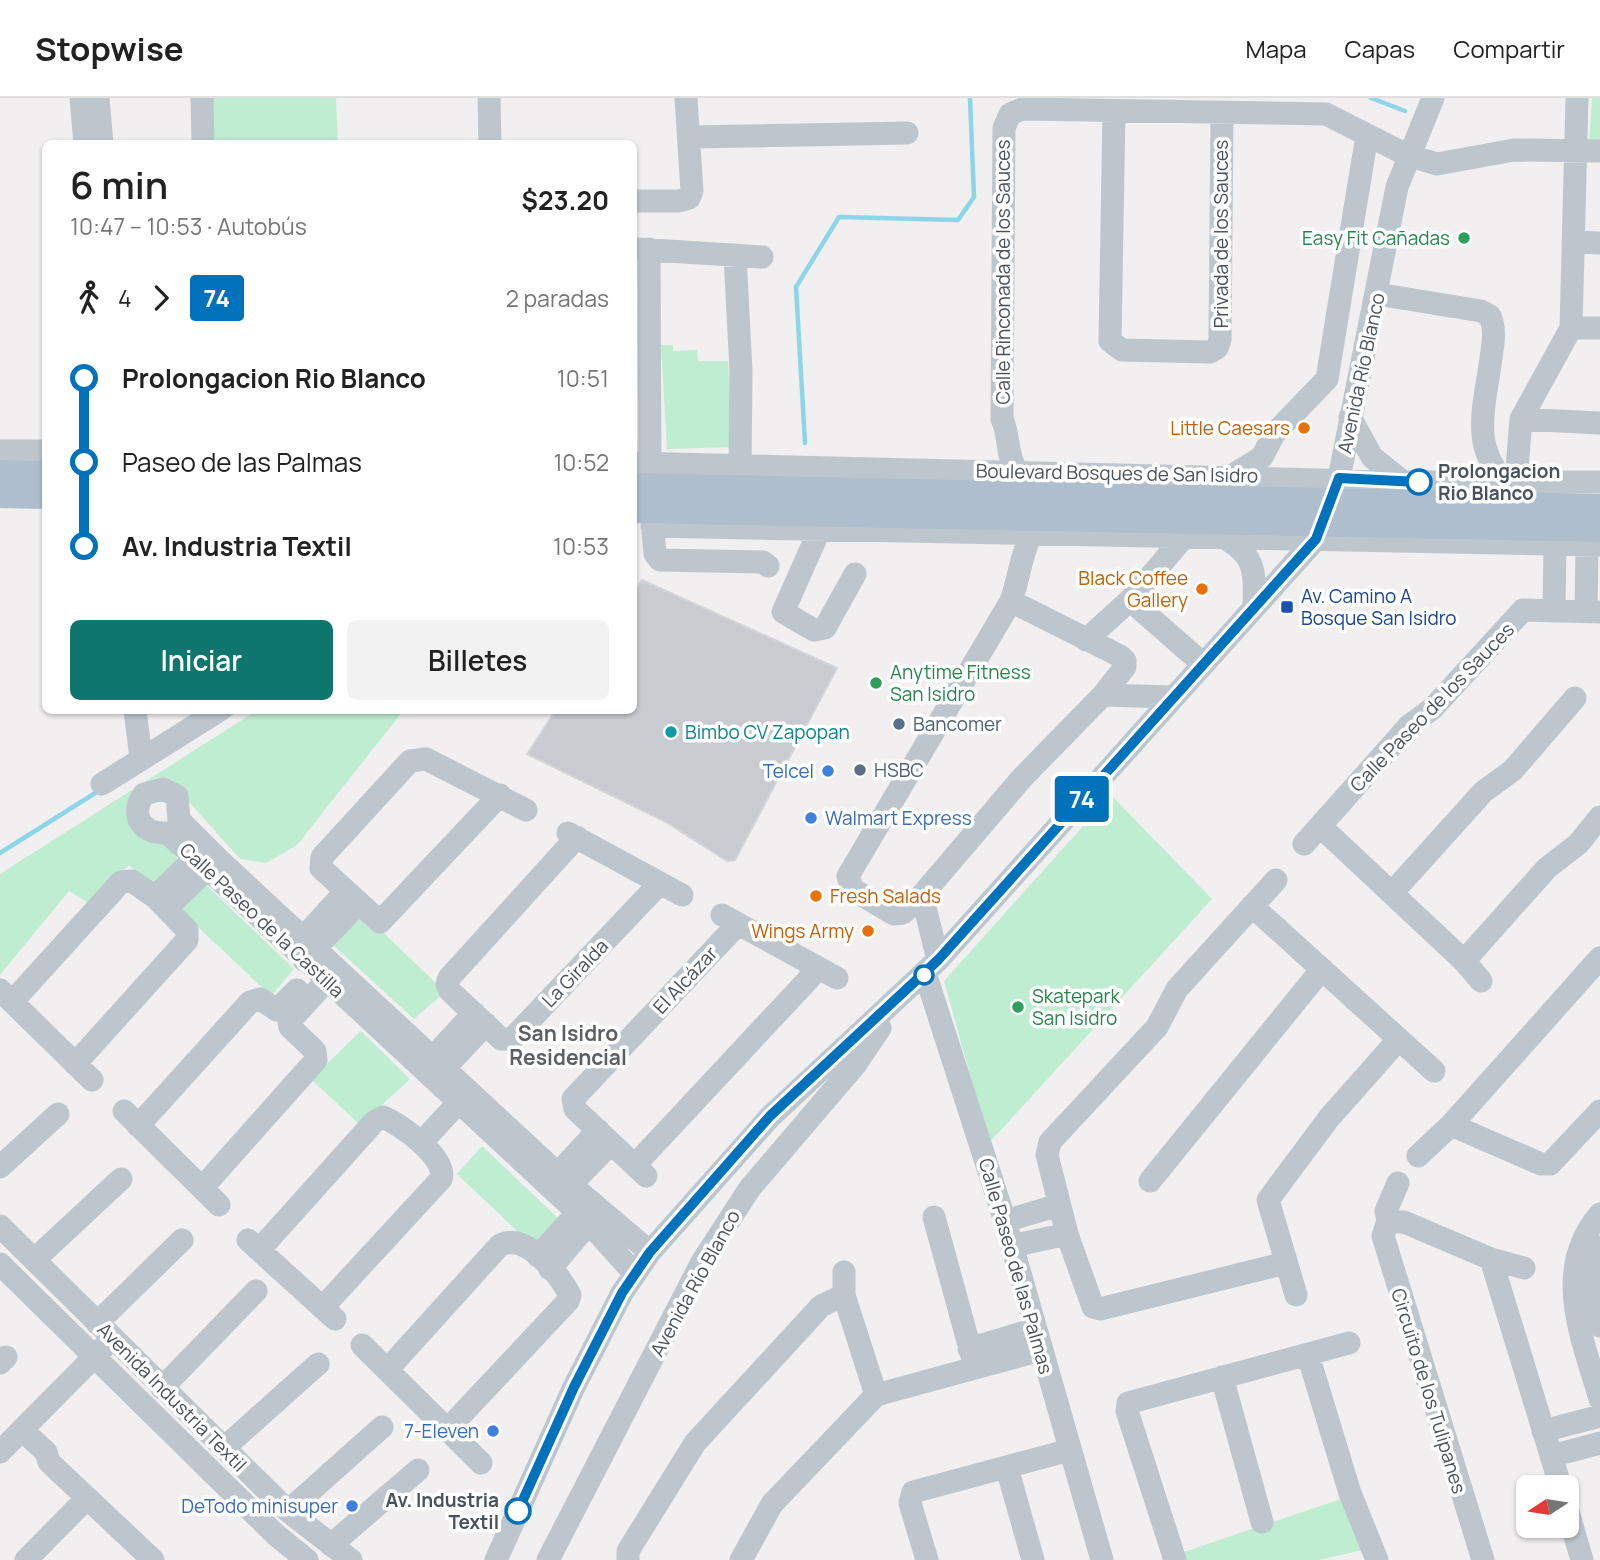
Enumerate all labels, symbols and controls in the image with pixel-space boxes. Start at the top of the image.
text: Stopwise [35,26,184,71]
text: Mapa [1246,32,1307,65]
text: Capas [1345,32,1415,65]
text: Compartir [1453,32,1565,65]
street label: Calle Rinconada de los Sauces [990,140,1016,404]
street label: Privada de los Sauces [1208,140,1234,328]
text: 6 min [70,158,168,210]
text: $23.20 [522,182,609,218]
text: 10:47 – 10:53 · Autobús [70,210,307,242]
place label: Easy Fit Cañadas [1302,225,1450,251]
marker: Easy Fit Cañadas [1456,230,1472,246]
icon: walk [70,279,108,317]
icon: forward [142,279,180,317]
text: 74 [204,281,230,314]
text: 4 [118,282,132,314]
text: 2 paradas [506,282,609,314]
street label: Avenida Río Blanco [1331,290,1391,456]
text: Prolongacion Rio Blanco [122,360,426,396]
text: 10:51 [557,362,609,394]
place label: Little Caesars [1170,415,1290,441]
marker: Little Caesars [1296,420,1312,436]
text: Paseo de las Palmas [122,444,362,480]
text: 10:52 [553,446,609,478]
street label: Boulevard Bosques de San Isidro [976,458,1258,488]
place label: Prolongacion Rio Blanco [1438,458,1560,506]
marker: Prolongacion Rio Blanco [1406,469,1432,495]
text: Av. Industria Textil [122,528,352,564]
text: 10:53 [553,530,609,562]
place label: Black Coffee Gallery [1078,565,1188,613]
marker: Black Coffee Gallery [1194,581,1210,597]
place label: Av. Camino A Bosque San Isidro [1301,583,1457,631]
marker: Av. Camino A Bosque San Isidro [1279,599,1295,615]
street label: Calle Paseo de los Sauces [1344,617,1520,797]
button: Iniciar [70,620,333,700]
button: Billetes [347,620,609,700]
place label: Anytime Fitness San Isidro [890,659,1031,707]
marker: Anytime Fitness San Isidro [868,675,884,691]
place label: Bancomer [913,711,1002,737]
marker: Bancomer [891,716,907,732]
place label: Bimbo CV Zapopan [685,719,850,745]
marker: Bimbo CV Zapopan [663,724,679,740]
place label: HSBC [874,757,924,783]
place label: Telcel [763,758,814,784]
marker: HSBC [852,762,868,778]
marker: Telcel [820,763,836,779]
line badge: 74 [1050,776,1114,822]
text: 74 [1069,782,1095,815]
place label: Walmart Express [825,805,972,831]
marker: Walmart Express [803,810,819,826]
street label: Calle Paseo de la Castilla [174,837,350,1003]
place label: Fresh Salads [830,883,941,909]
marker: Fresh Salads [808,888,824,904]
place label: Wings Army [751,918,854,944]
marker: Wings Army [860,923,876,939]
street label: La Giralda [536,933,614,1013]
street label: El Alcázar [647,941,723,1019]
unlabelled marker [914,965,934,985]
place label: Skatepark San Isidro [1032,983,1120,1031]
marker: Skatepark San Isidro [1010,999,1026,1015]
district label: San Isidro Residencial [509,1019,627,1071]
street label: Calle Paseo de las Palmas [973,1155,1059,1377]
street label: Avenida Río Blanco [644,1205,746,1361]
street label: Circuito de los Tulipanes [1385,1285,1473,1497]
street label: Avenida Industria Textil [92,1317,252,1477]
place label: 7-Eleven [404,1418,479,1444]
marker: 7-Eleven [485,1423,501,1439]
north arrow [1516,1475,1578,1538]
map controls [1516,1475,1579,1538]
place label: Av. Industria Textil [385,1487,499,1535]
place label: DeTodo minisuper [181,1493,338,1519]
marker: DeTodo minisuper [344,1498,360,1514]
marker: Av. Industria Textil [505,1498,531,1524]

